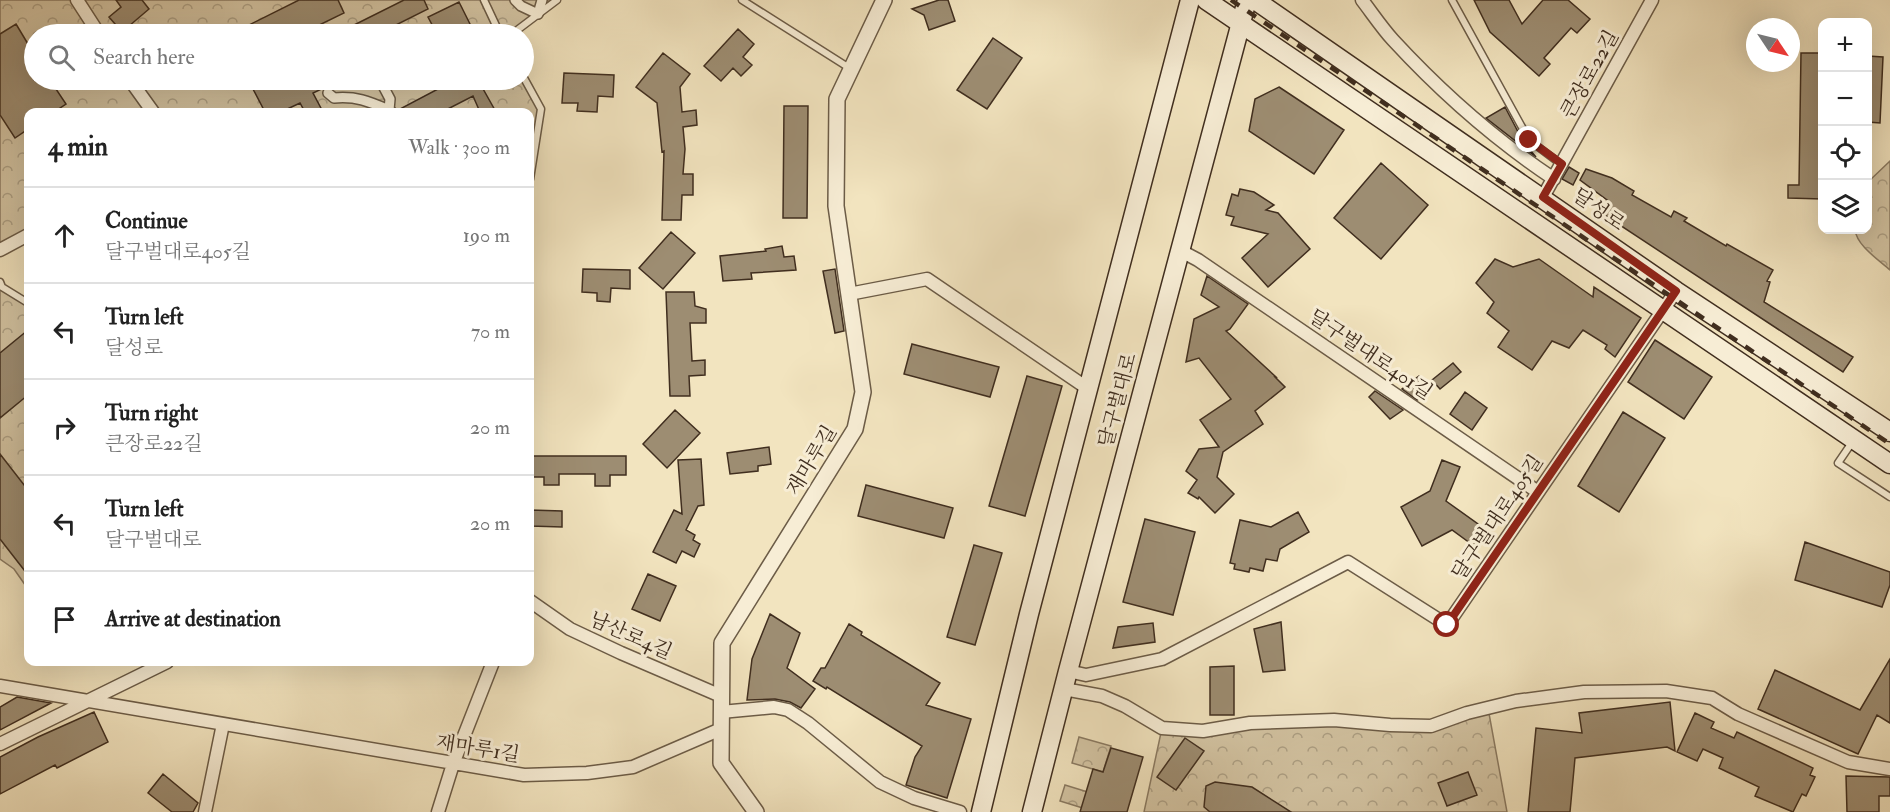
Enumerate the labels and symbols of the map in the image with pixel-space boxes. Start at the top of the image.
north arrow [1746,18,1800,72]
street label: 큰장로22길 [1555,26,1624,123]
route end [1515,126,1541,152]
street label: 달성로 [1568,183,1630,236]
street label: 달구벌대로401길 [1304,304,1437,405]
street label: 달구벌대로 [1093,350,1142,450]
street label: 재마루길 [781,421,842,500]
street label: 달구벌대로405길 [1446,450,1549,585]
street label: 남산로4길 [585,606,676,665]
route start [1433,611,1459,637]
street label: 재마루1길 [434,730,522,767]

